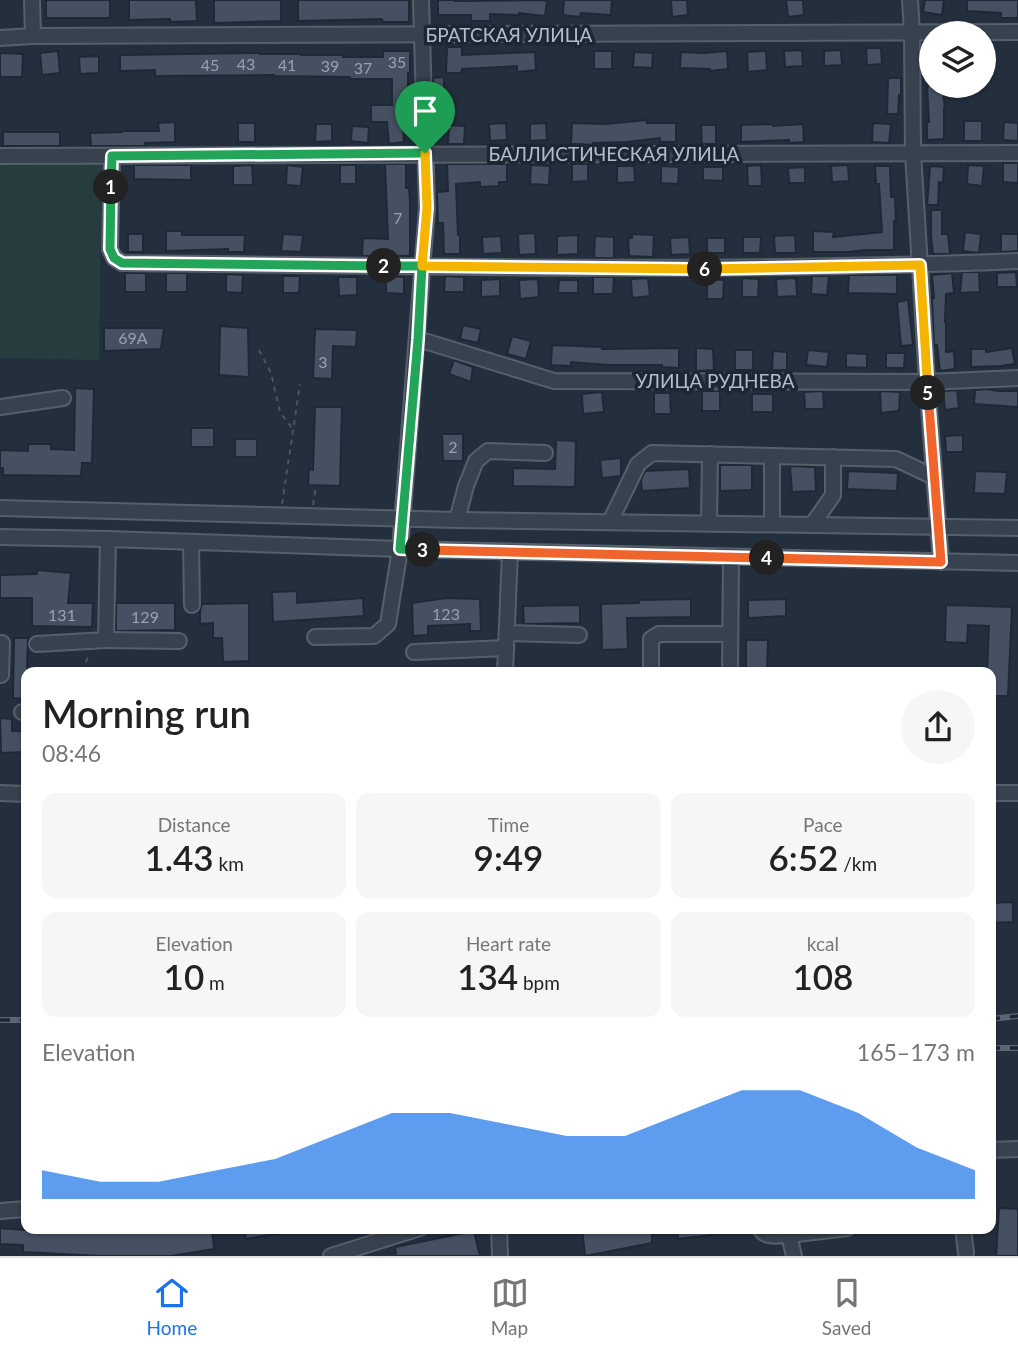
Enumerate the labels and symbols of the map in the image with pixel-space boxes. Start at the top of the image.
street label: БРАТСКАЯ УЛИЦА [426,23,593,46]
house number: 35 [388,52,406,71]
house number: 43 [237,54,255,73]
house number: 45 [201,55,219,74]
house number: 41 [278,55,296,74]
house number: 39 [321,56,339,75]
house number: 37 [354,58,372,77]
pin [395,81,455,153]
street label: БАЛЛИСТИЧЕСКАЯ УЛИЦА [489,142,740,165]
pin: 1 [94,170,128,204]
house number: 7 [393,208,403,227]
pin: 2 [366,248,402,284]
pin: 6 [688,252,722,286]
house number: 69А [118,328,148,347]
house number: 3 [318,352,328,371]
street label: УЛИЦА РУДНЕВА [636,369,795,392]
pin: 5 [911,376,946,410]
house number: 2 [448,437,458,456]
pin: 3 [406,532,440,568]
pin: 4 [750,540,784,576]
house number: 123 [432,604,460,623]
house number: 131 [48,605,76,624]
house number: 129 [131,607,159,626]

